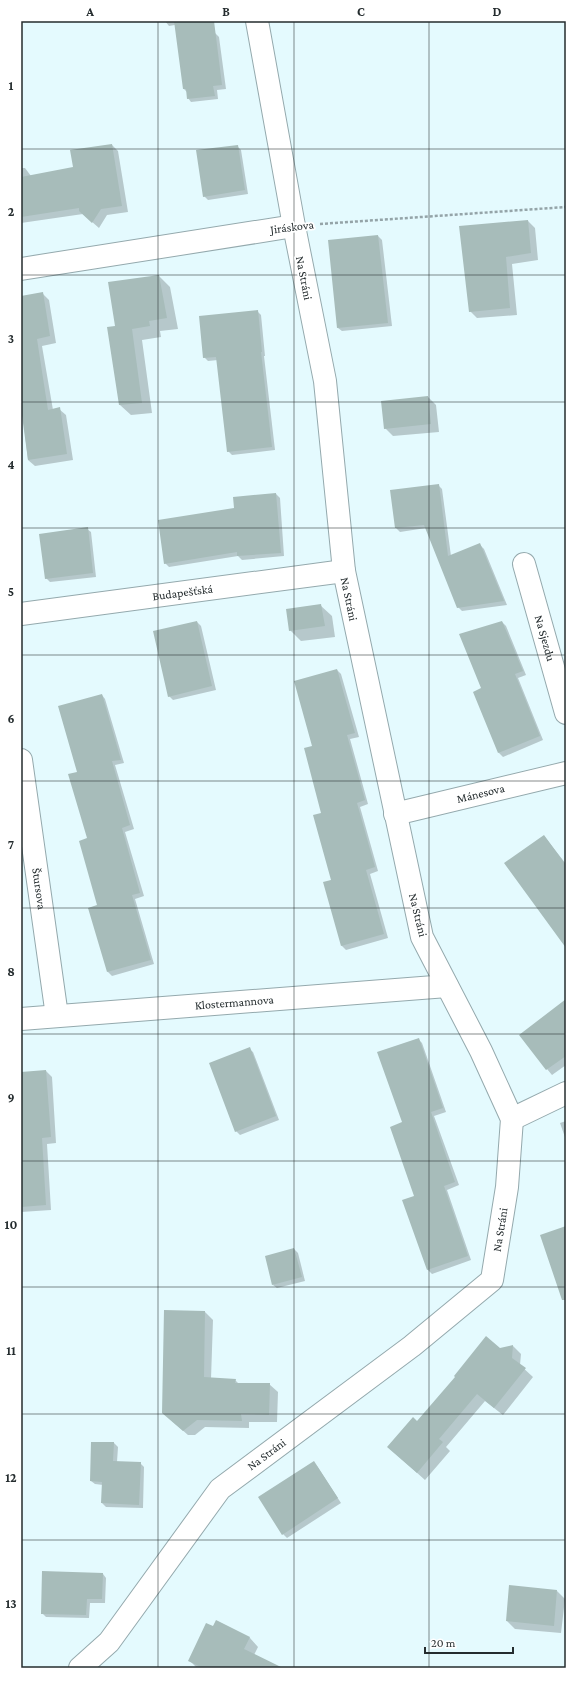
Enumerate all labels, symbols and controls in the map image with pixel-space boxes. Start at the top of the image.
text: A [85,4,94,19]
text: B [222,4,230,19]
text: C [357,4,365,19]
text: D [493,4,502,19]
text: 1 [9,78,14,93]
text: 2 [8,204,15,219]
street label: Jiráskova [268,217,315,237]
street label: Na Stráni [293,255,315,301]
text: 3 [8,331,14,346]
text: 4 [7,457,15,472]
street label: Na Stráni [338,576,360,622]
street label: Budapešťská [151,581,214,603]
text: 5 [8,584,14,599]
street label: Na Sjezdu [532,613,558,663]
text: 6 [7,711,15,726]
street label: Mánesova [455,781,506,806]
text: 7 [8,837,14,852]
street label: Štursova [29,867,49,911]
street label: Na Stráni [406,892,430,938]
text: 8 [7,964,15,979]
street label: Klostermannova [194,992,275,1013]
text: 9 [7,1090,15,1105]
street label: Na Stráni [490,1207,511,1253]
text: 10 [5,1217,17,1232]
text: 11 [6,1343,16,1358]
street label: Na Stráni [245,1435,289,1473]
text: 12 [5,1470,17,1485]
text: 13 [5,1596,17,1611]
scale bar [425,1629,513,1655]
text: 20 m [431,1636,456,1650]

